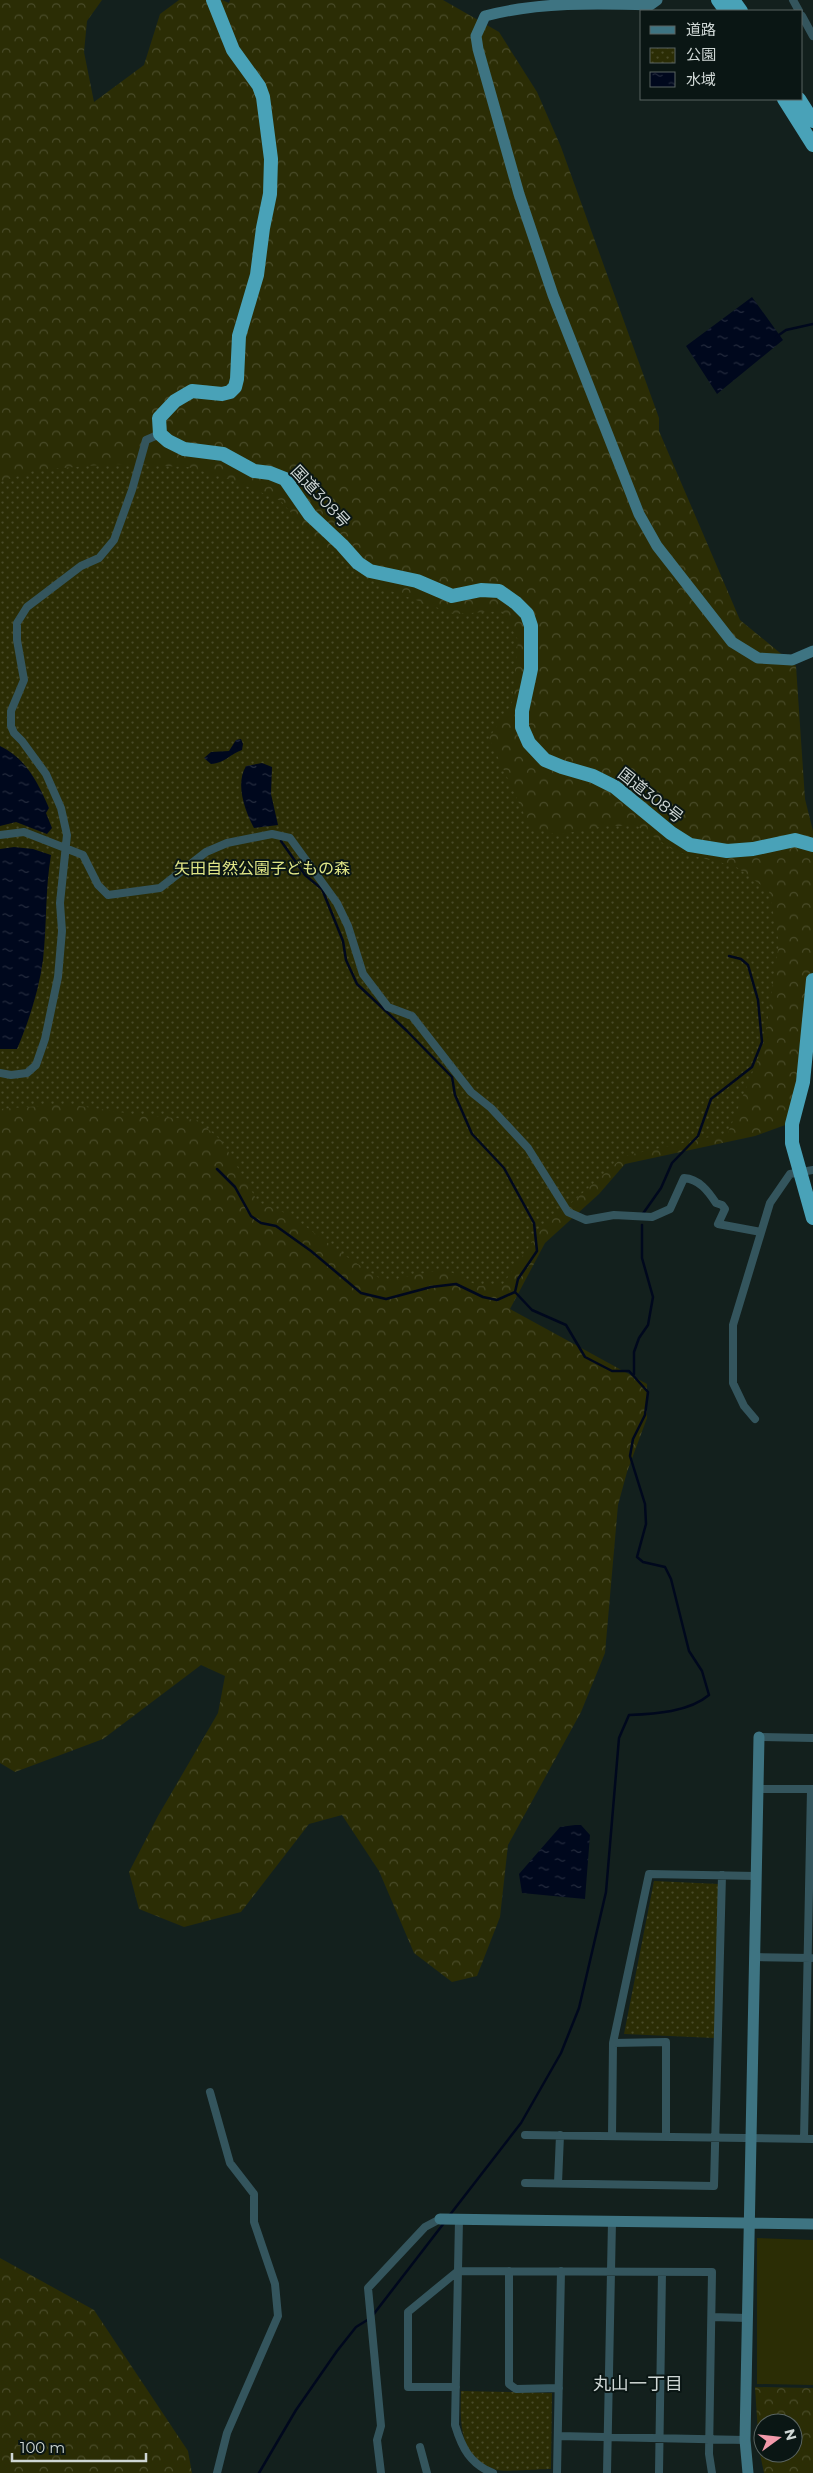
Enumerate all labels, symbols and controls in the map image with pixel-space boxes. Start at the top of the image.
legend [640,10,803,100]
text: 道路 [686,20,716,39]
text: 公園 [686,45,716,64]
text: 水域 [686,70,716,89]
street label: 国道308号 [287,461,354,531]
street label: 国道308号 [614,764,687,827]
park label: 矢田自然公園子どもの森 [174,859,350,878]
district label: 丸山一丁目 [593,2373,683,2395]
north arrow [753,2413,803,2463]
text: N [780,2427,801,2442]
scale bar [12,2430,146,2462]
text: 100 m [20,2438,65,2457]

